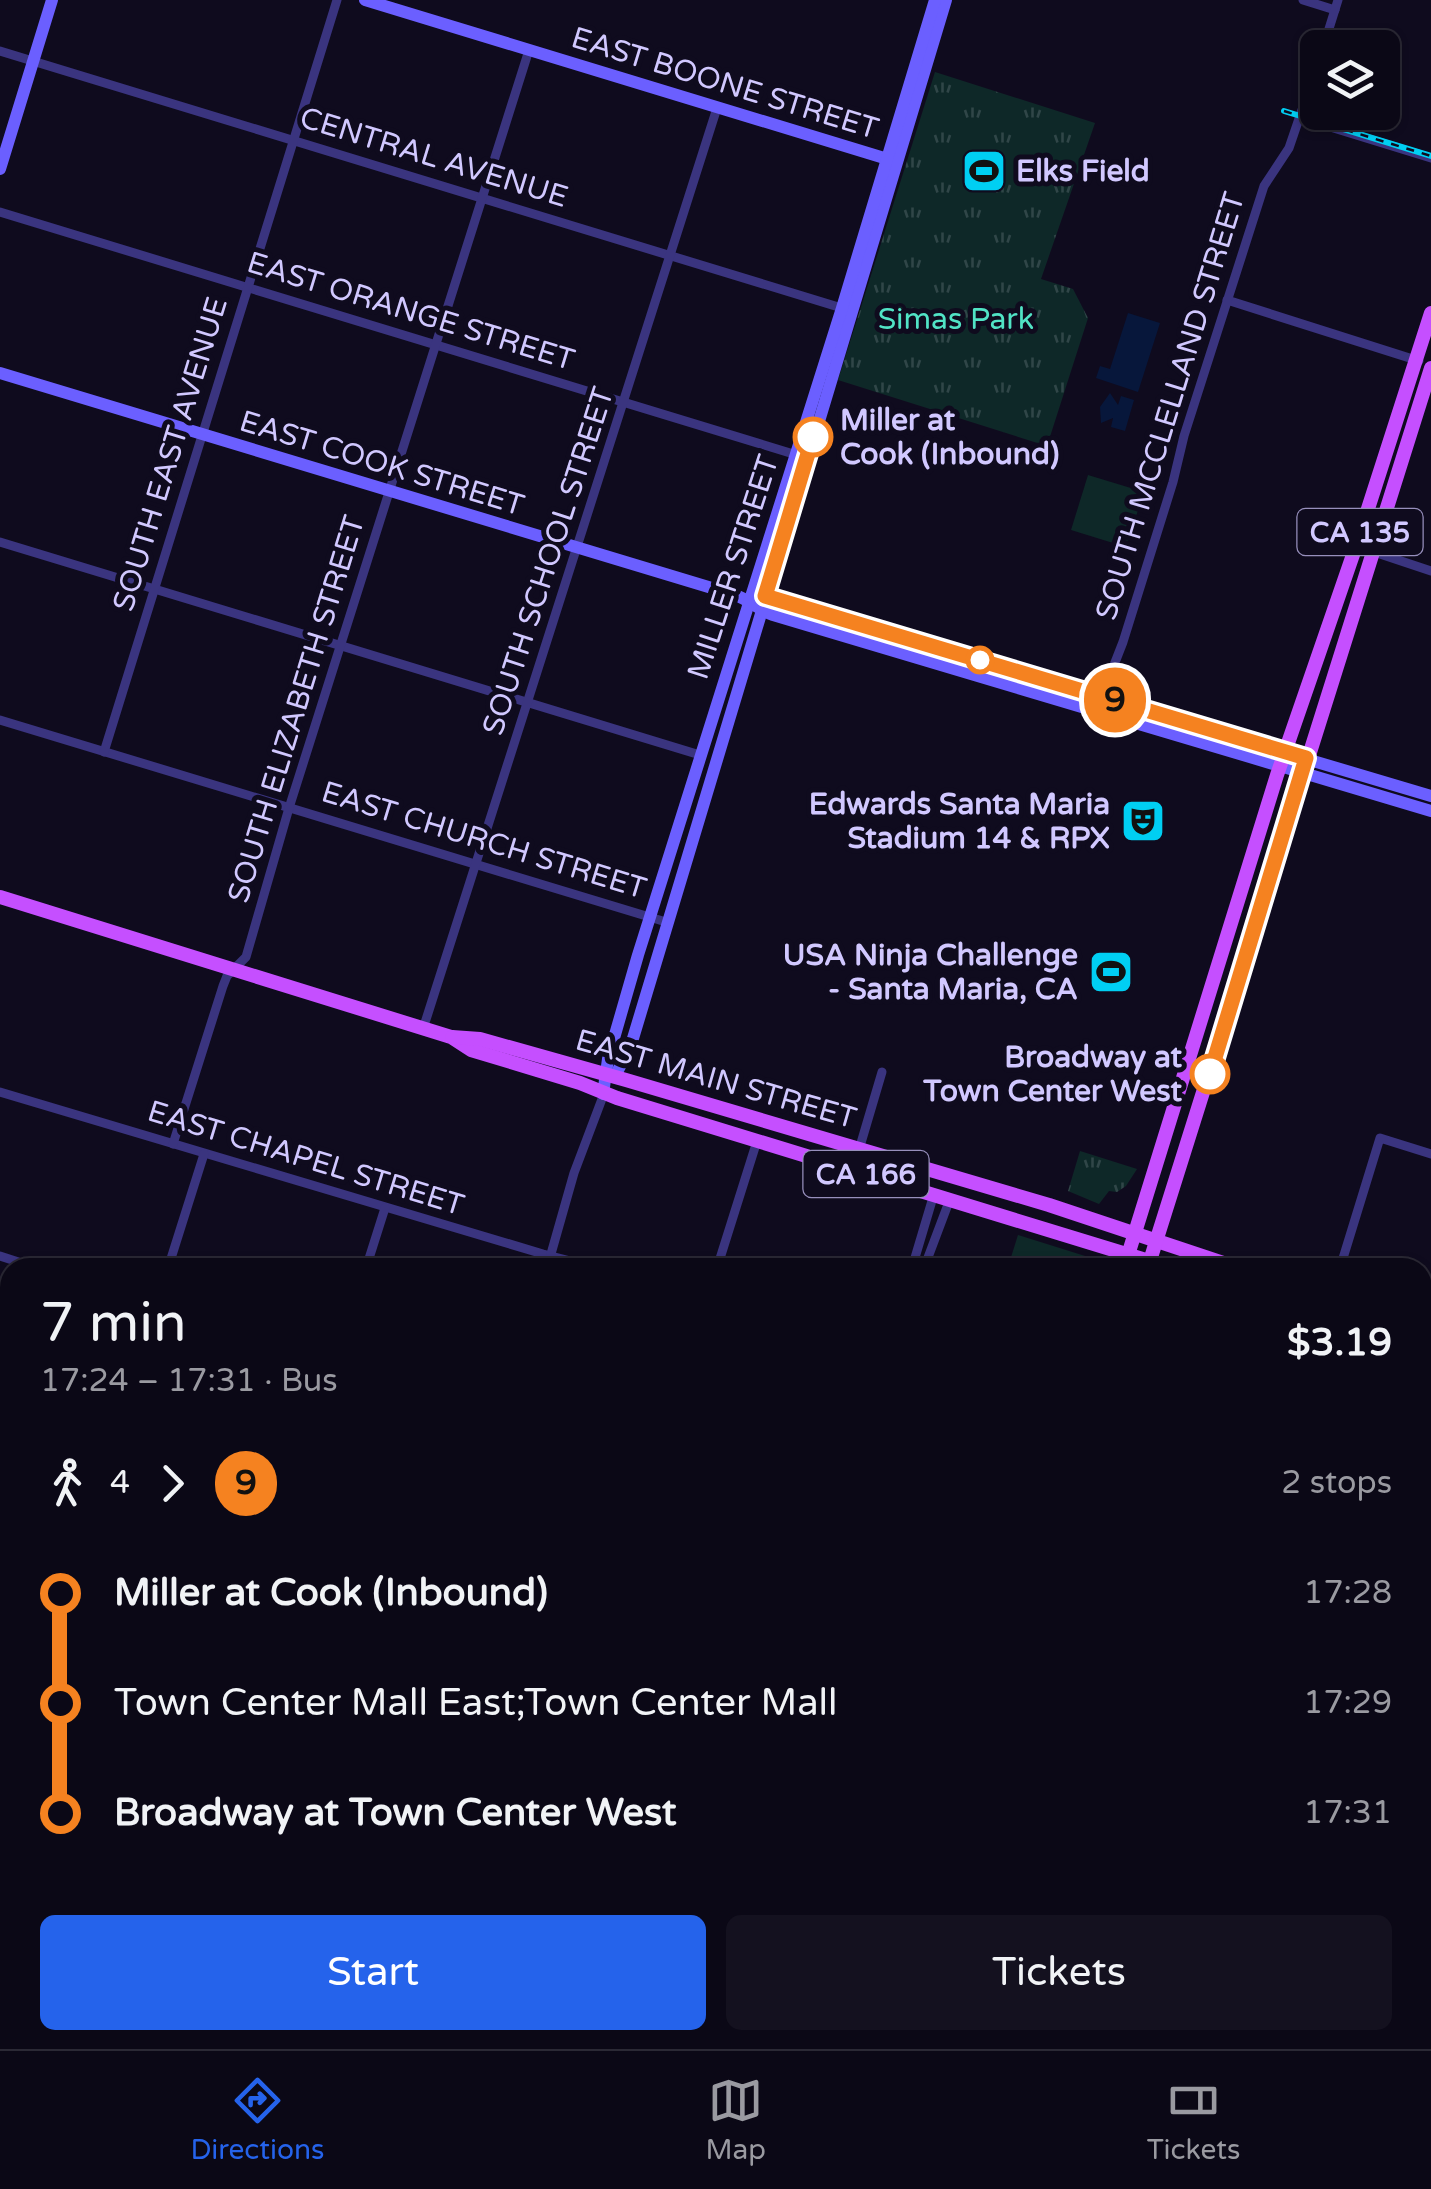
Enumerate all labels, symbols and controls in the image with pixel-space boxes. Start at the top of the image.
street label: EAST BOONE STREET [567,19,883,148]
map controls [1300,30,1400,130]
button: layers [1300,30,1400,130]
street label: CENTRAL AVENUE [295,99,572,216]
sports icon: Elks Field [961,148,1007,194]
place label: Elks Field [1016,153,1150,190]
street label: SOUTH MCCLELLAND STREET [1088,188,1253,624]
street label: EAST ORANGE STREET [243,244,579,379]
street label: SOUTH EAST AVENUE [105,293,236,616]
park label: Simas Park [878,301,1034,338]
street label: SOUTH SCHOOL STREET [475,383,622,740]
place label: Miller at Cook (Inbound) [840,402,1059,473]
street label: EAST COOK STREET [235,403,529,524]
marker: Miller at Cook (Inbound) [794,418,832,456]
street label: MILLER STREET [680,450,787,684]
road number: CA 135 [1298,509,1422,555]
street label: SOUTH ELIZABETH STREET [220,511,373,907]
unlabelled marker [967,647,993,673]
line badge: 9 [1082,668,1148,732]
text: 9 [1104,679,1126,721]
street label: EAST CHURCH STREET [317,773,651,907]
place label: Edwards Santa Maria Stadium 14 & RPX [809,786,1110,857]
theatre icon: Edwards Santa Maria Stadium 14 & RPX [1120,798,1166,844]
place label: USA Ninja Challenge - Santa Maria, CA [783,937,1078,1008]
sports icon: USA Ninja Challenge - Santa Maria, CA [1088,949,1134,995]
street label: EAST MAIN STREET [571,1022,860,1137]
place label: Broadway at Town Center West [922,1039,1183,1110]
marker: Broadway at Town Center West [1191,1055,1229,1093]
street label: EAST CHAPEL STREET [143,1093,468,1224]
road number: CA 166 [804,1151,928,1197]
text: 7 min [40,1291,187,1357]
text: $3.19 [1287,1320,1392,1366]
text: 17:24 – 17:31 · Bus [40,1362,338,1400]
icon: walk [40,1456,95,1511]
icon: forward [145,1456,200,1511]
text: 9 [235,1462,257,1504]
text: 4 [110,1464,130,1502]
text: 2 stops [1281,1464,1392,1502]
text: Miller at Cook (Inbound) [114,1570,548,1616]
text: 17:28 [1303,1574,1392,1612]
text: Town Center Mall East;Town Center Mall [114,1680,837,1726]
text: 17:29 [1303,1684,1392,1722]
text: Broadway at Town Center West [114,1790,677,1836]
text: 17:31 [1303,1794,1392,1832]
button: Start [40,1915,706,2030]
button: Tickets [726,1915,1392,2030]
tab: Directions [190,2073,324,2167]
tab: Map [705,2073,766,2167]
tab: Tickets [1147,2073,1240,2167]

